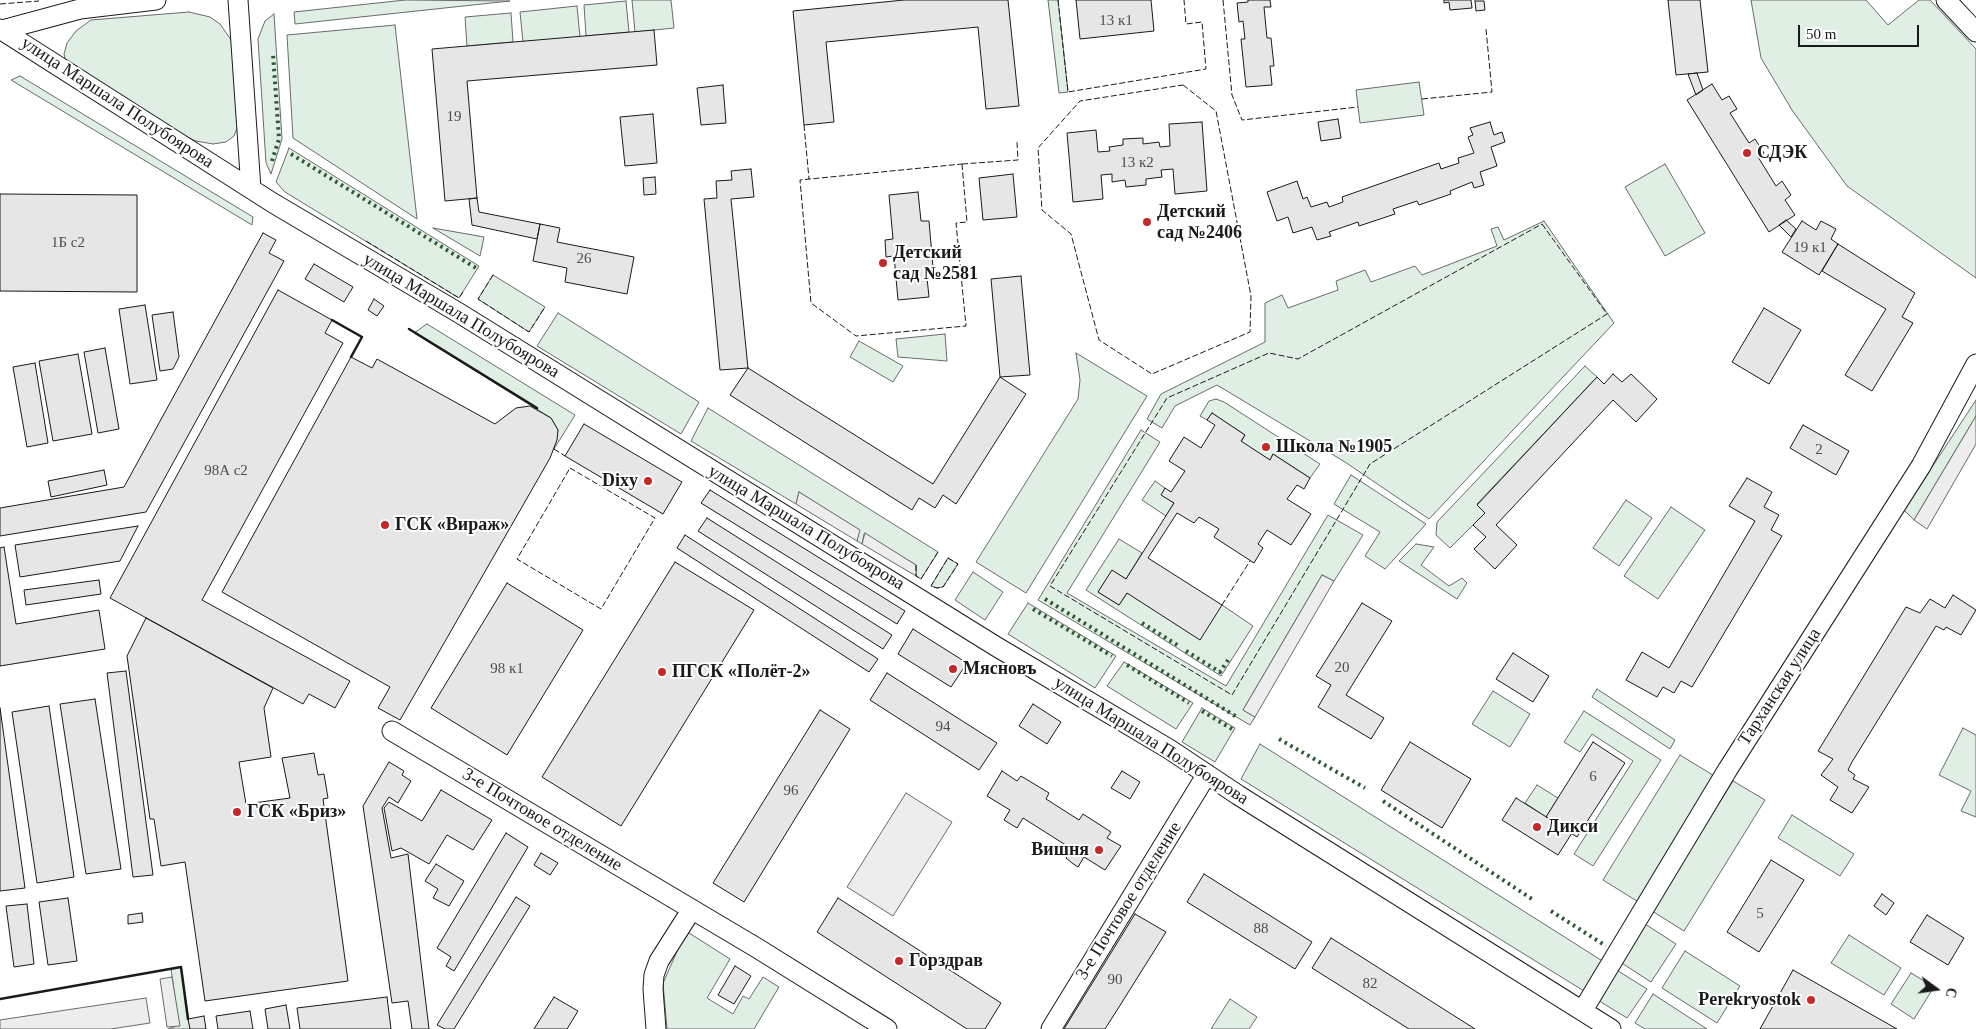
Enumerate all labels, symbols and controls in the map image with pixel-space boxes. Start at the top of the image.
house number: 13 к1 [1099,12,1133,30]
scale bar [1801,15,1922,47]
text: 50 m [1806,26,1836,42]
street label: улица Маршала Полубоярова [17,33,217,173]
house number: 19 [446,108,462,126]
place label: СДЭК [1757,142,1807,164]
marker: СДЭК [1741,147,1753,159]
house number: 13 к2 [1120,154,1154,172]
place label: Детский сад №2406 [1157,201,1242,243]
marker: Детский сад №2406 [1141,216,1153,228]
house number: 1Б с2 [51,234,85,252]
house number: 19 к1 [1793,239,1827,257]
place label: Детский сад №2581 [893,242,978,284]
street label: улица Маршала Полубоярова [359,249,563,383]
house number: 26 [576,250,592,268]
marker: Детский сад №2581 [877,257,889,269]
place label: Школа №1905 [1276,436,1392,458]
marker: Школа №1905 [1260,441,1272,453]
house number: 2 [1815,441,1823,459]
street label: улица Маршала Полубоярова [704,461,908,595]
house number: 98А с2 [204,462,248,480]
place label: Dixy [602,470,638,492]
marker: Dixy [642,475,654,487]
place label: ГСК «Вираж» [395,514,509,536]
marker: ГСК «Вираж» [379,519,391,531]
street label: Тарханская улица [1734,624,1826,750]
place label: Мясновъ [963,658,1036,680]
house number: 20 [1334,659,1350,677]
house number: 98 к1 [490,660,524,678]
place label: ПГСК «Полёт-2» [672,661,810,683]
marker: Мясновъ [947,663,959,675]
marker: ПГСК «Полёт-2» [656,666,668,678]
street label: улица Маршала Полубоярова [1050,672,1252,810]
house number: 94 [936,718,950,736]
street label: 3-е Почтовое отделение [458,764,626,876]
house number: 6 [1589,768,1597,786]
house number: 96 [784,782,798,800]
place label: ГСК «Бриз» [247,801,346,823]
marker: ГСК «Бриз» [231,806,243,818]
place label: Дикси [1547,816,1598,838]
street label: 3-е Почтовое отделение [1071,818,1187,984]
marker: Дикси [1531,821,1543,833]
place label: Вишня [1031,839,1089,861]
marker: Вишня [1093,844,1105,856]
house number: 5 [1756,905,1764,923]
house number: 88 [1254,920,1268,938]
place label: Горздрав [909,950,983,972]
marker: Горздрав [893,955,905,967]
north arrow [1911,964,1961,1014]
house number: 90 [1108,971,1122,989]
house number: 82 [1362,975,1378,993]
text: С [1943,986,1960,999]
place label: Perekryostok [1698,989,1801,1011]
marker: Perekryostok [1805,994,1817,1006]

